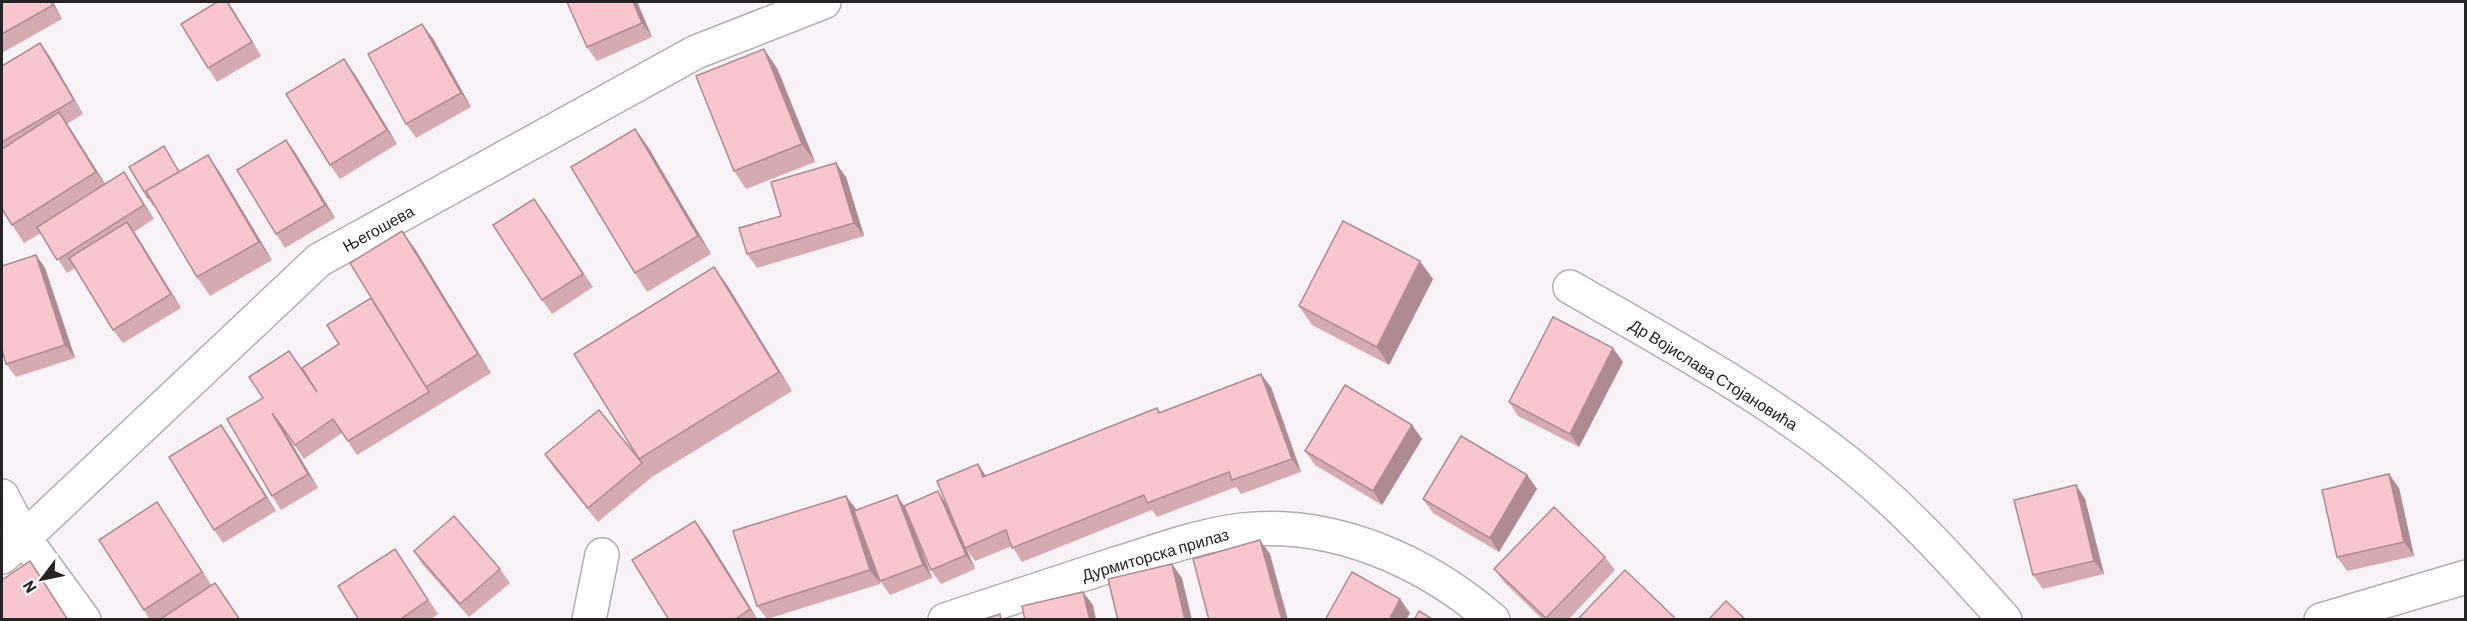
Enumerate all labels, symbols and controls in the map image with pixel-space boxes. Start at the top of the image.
street label: Његошева [339,201,417,255]
street label: Др Војислава Стојановића [1626,314,1802,434]
street label: Дурмиторска прилаз [1079,524,1231,584]
north arrow [12,549,72,609]
text: N [18,578,40,597]

